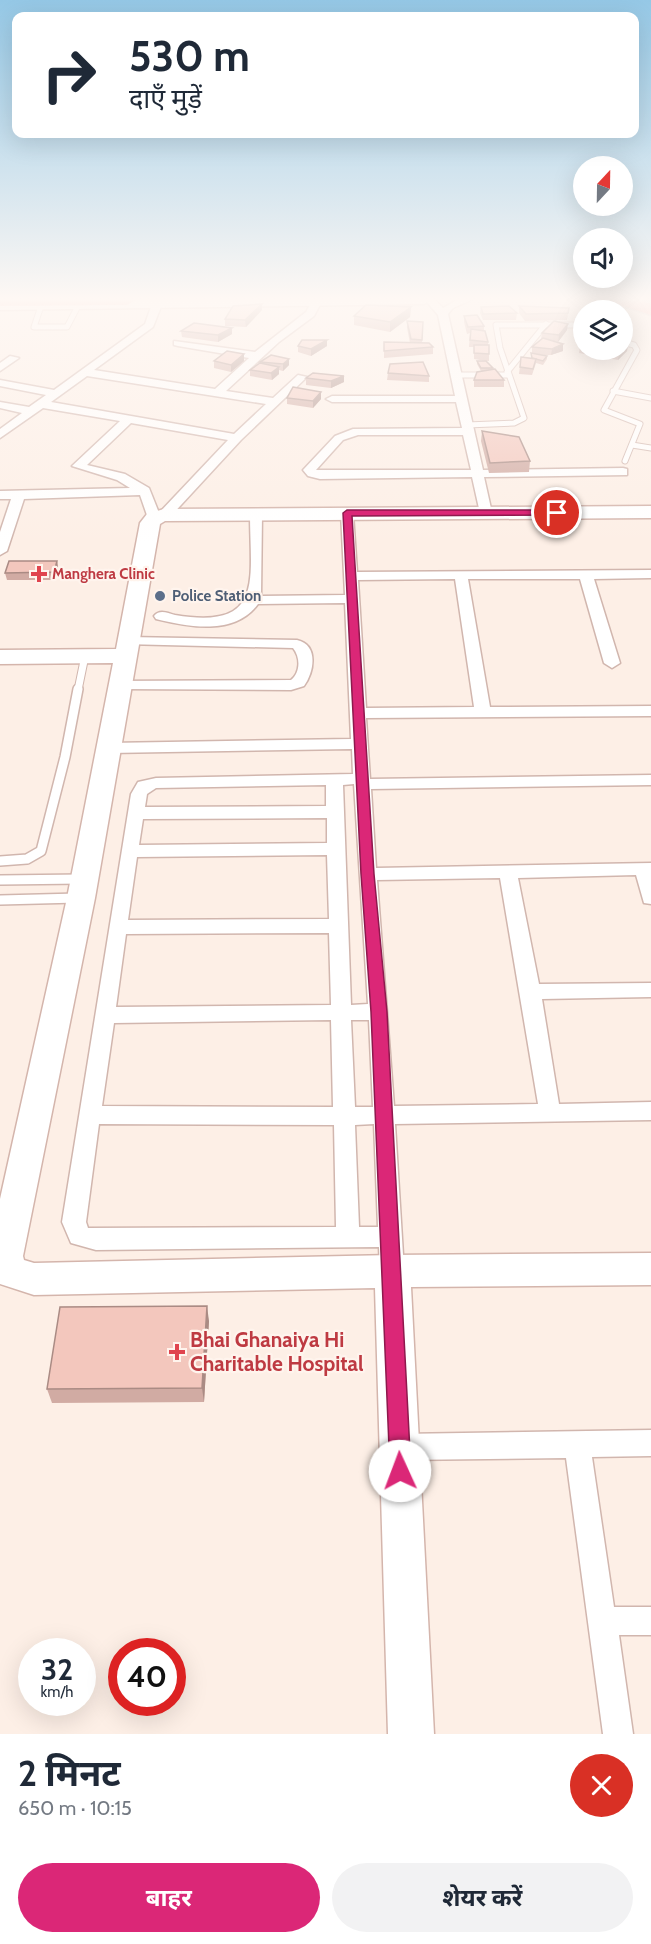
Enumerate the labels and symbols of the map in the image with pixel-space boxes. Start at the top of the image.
north arrow [573,156,633,216]
pin [531,487,582,538]
marker: Manghera Clinic [30,565,48,583]
place label: Manghera Clinic [52,565,155,583]
place label: Police Station [172,587,261,605]
marker: Police Station [153,589,167,603]
place label: Bhai Ghanaiya Hi Charitable Hospital [190,1327,364,1376]
marker: Bhai Ghanaiya Hi Charitable Hospital [168,1343,186,1361]
position arrow [368,1439,432,1503]
speed limit sign: 40 [108,1638,186,1716]

